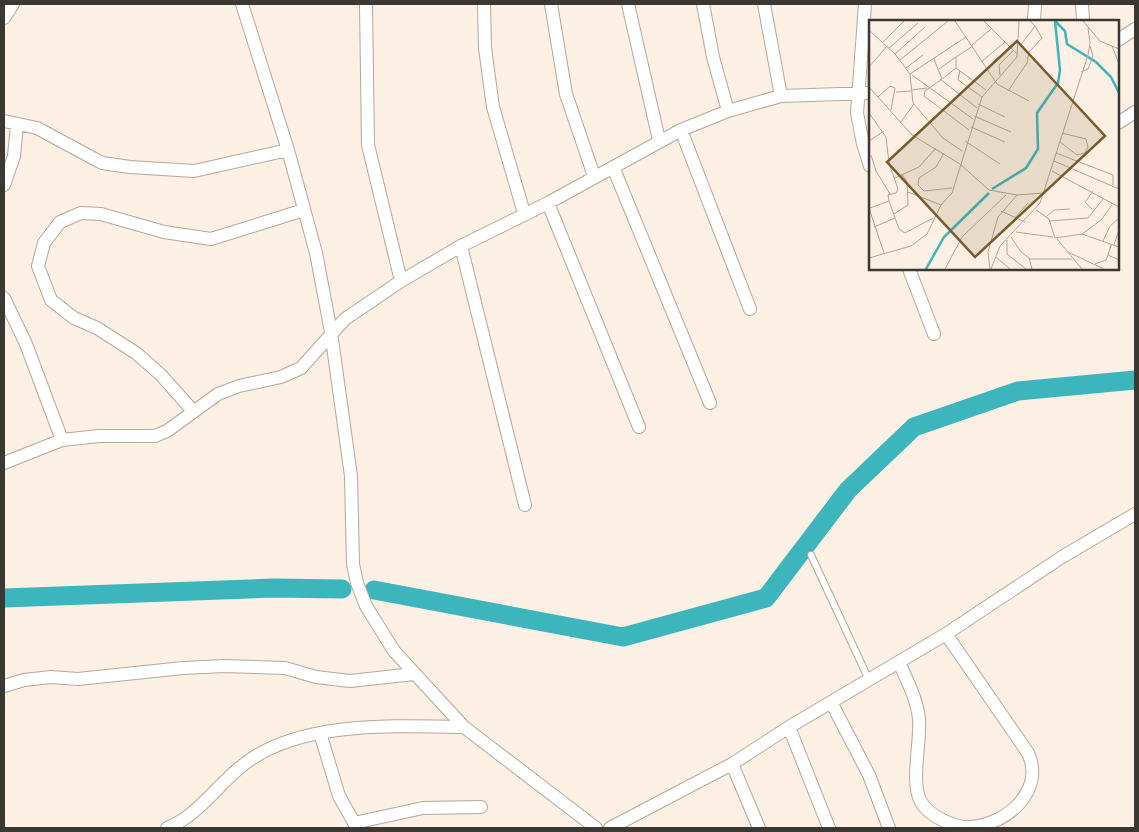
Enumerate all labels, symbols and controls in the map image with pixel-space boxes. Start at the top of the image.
inset map [869,20,1119,270]

